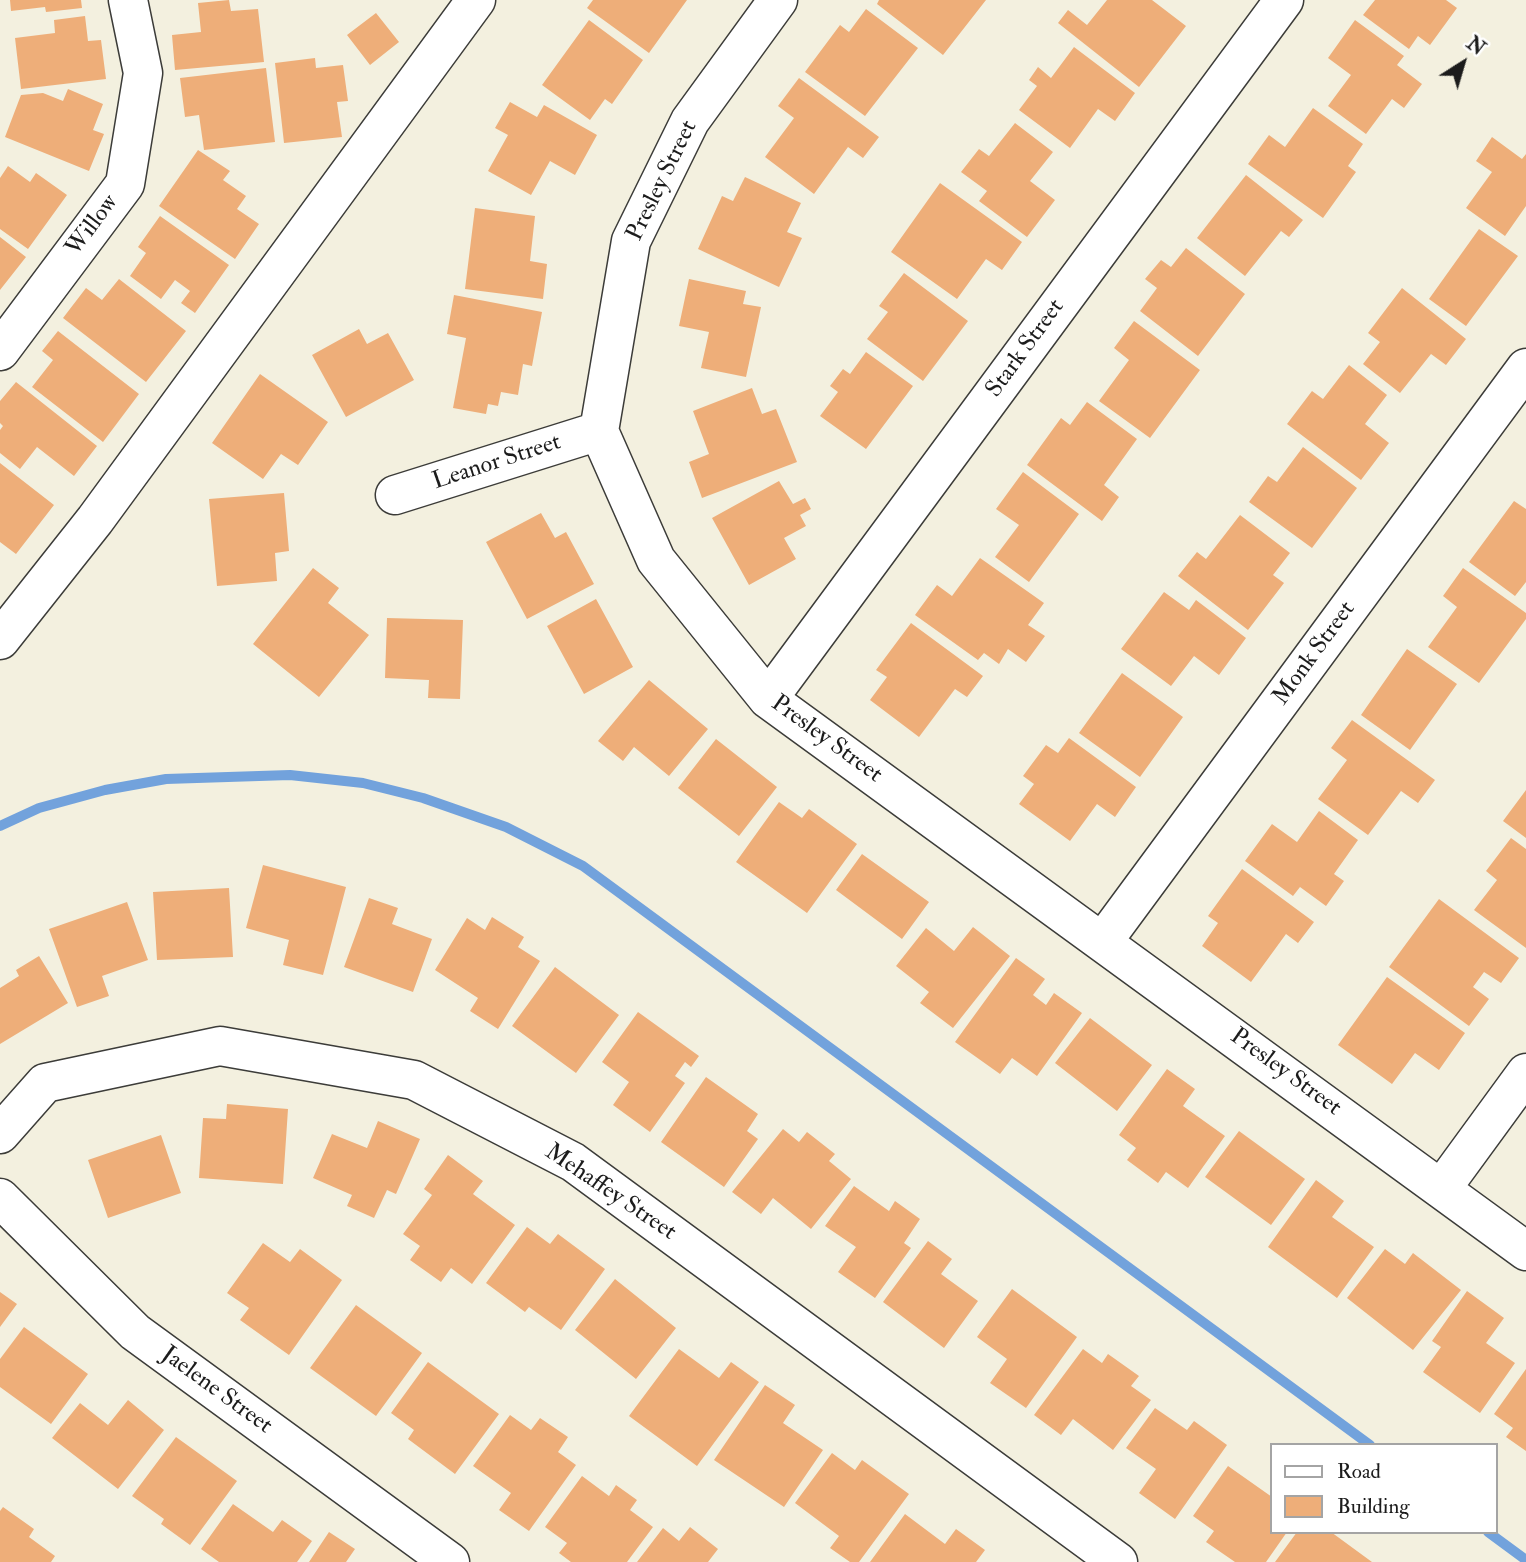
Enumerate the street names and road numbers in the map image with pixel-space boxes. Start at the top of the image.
street label: Presley Street [621,116,705,246]
street label: Willow [61,190,125,262]
street label: Stark Street [981,294,1071,404]
street label: Leanor Street [429,429,565,497]
street label: Monk Street [1268,597,1362,711]
street label: Presley Street [765,690,887,790]
street label: Presley Street [1224,1023,1346,1123]
street label: Mehaffey Street [539,1138,681,1248]
street label: Jaelene Street [155,1341,277,1441]

